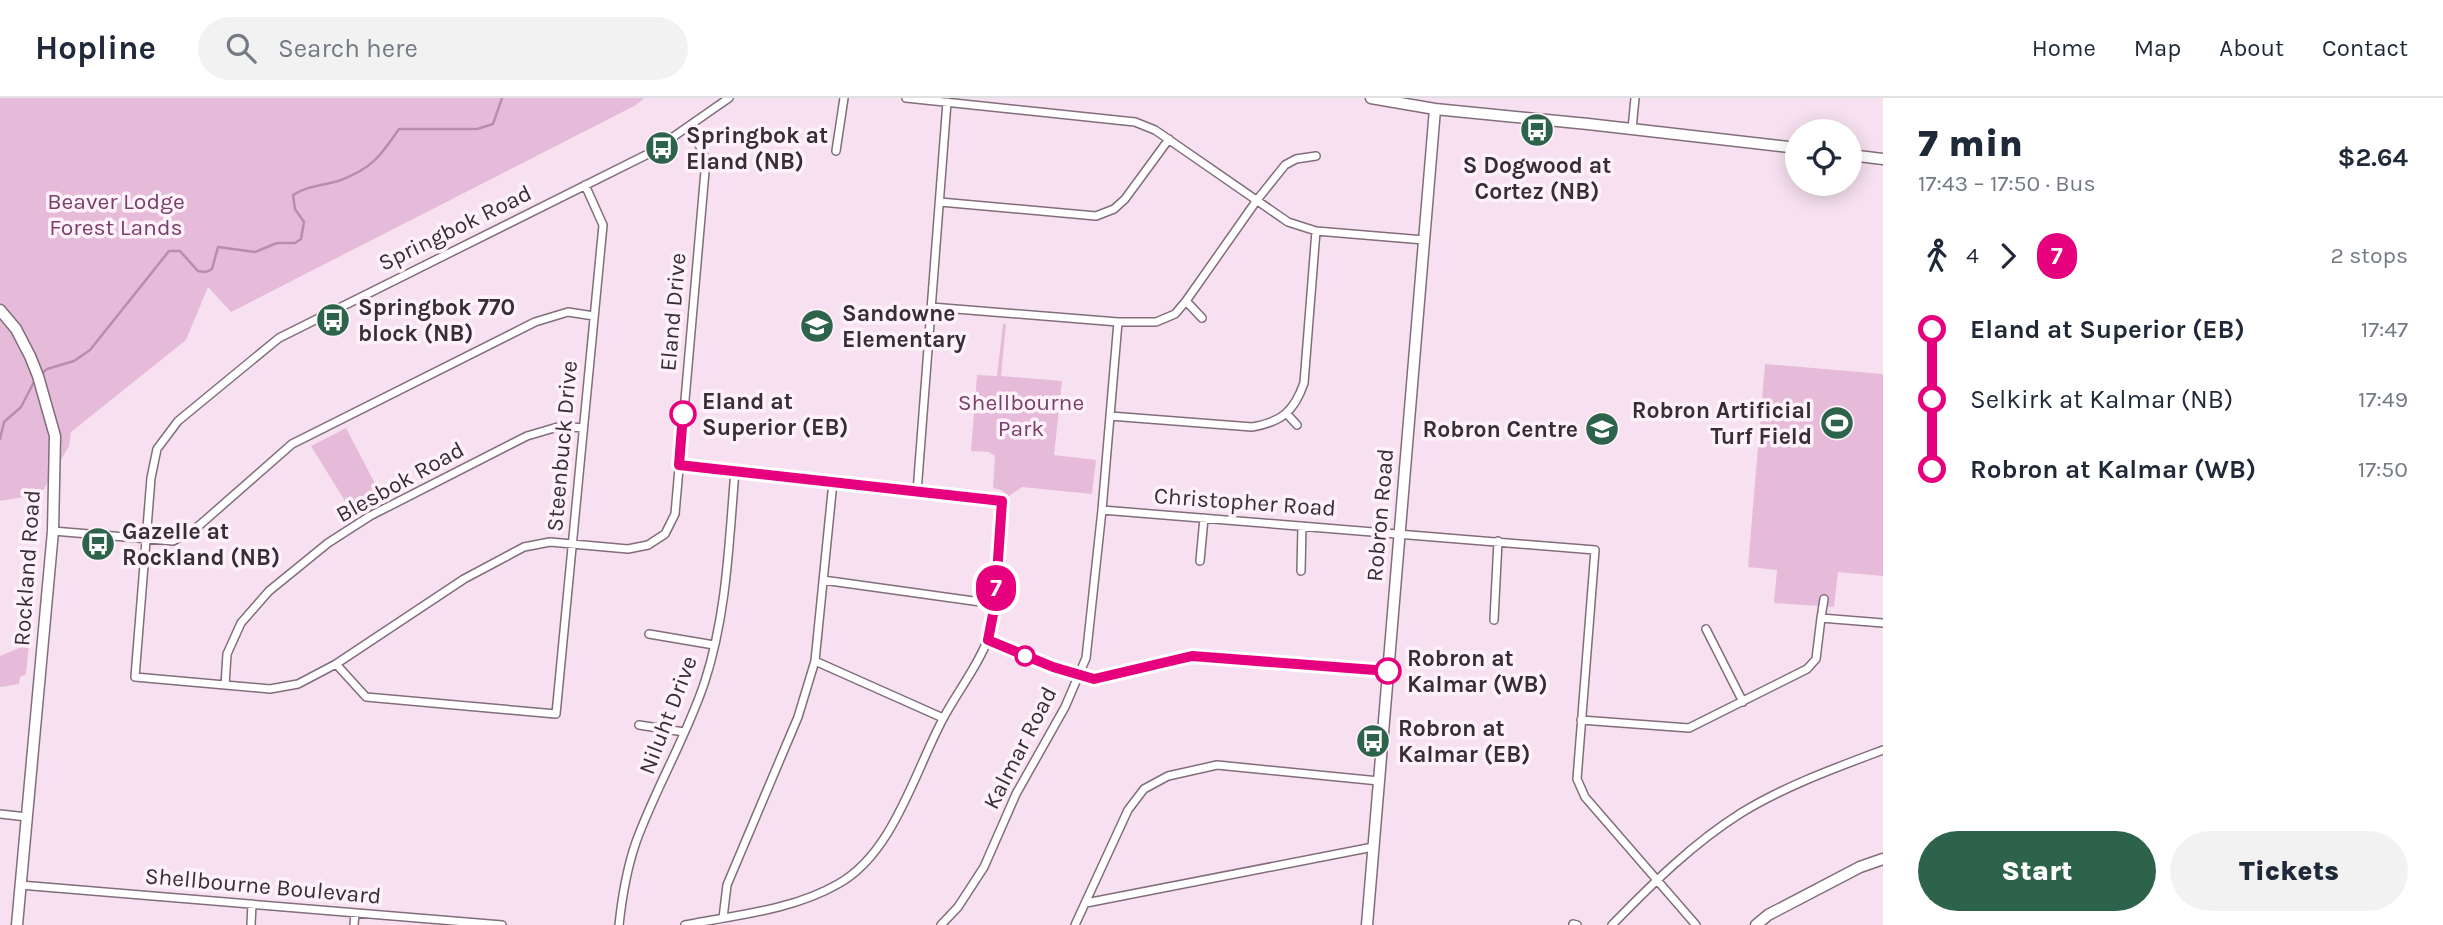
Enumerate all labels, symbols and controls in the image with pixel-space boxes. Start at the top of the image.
search box [198,17,688,80]
text: Hopline [35,29,156,67]
icon: search [222,29,260,67]
text: Search here [278,33,418,64]
text: Home [2032,34,2096,62]
text: Map [2134,34,2181,62]
text: About [2219,34,2284,62]
text: Contact [2322,34,2408,62]
bus stop icon: S Dogwood at Cortez (NB) [1518,111,1556,149]
map controls [1785,119,1862,196]
button: locate [1785,119,1862,196]
text: 7 min [1918,121,2023,166]
place label: Springbok at Eland (NB) [686,122,828,175]
bus stop icon: Springbok at Eland (NB) [643,129,681,167]
text: $2.64 [2338,142,2408,173]
place label: S Dogwood at Cortez (NB) [1463,152,1611,205]
text: 17:43 – 17:50 · Bus [1918,170,2096,197]
street label: Springbok Road [374,179,536,277]
park label: Beaver Lodge Forest Lands [47,188,185,241]
icon: walk [1918,237,1956,275]
icon: forward [1989,237,2027,275]
text: 4 [1966,242,1979,269]
text: 7 [2051,242,2063,270]
text: 2 stops [2330,242,2408,269]
street label: Eland Drive [654,252,692,372]
place label: Springbok 770 block (NB) [358,294,515,347]
place label: Sandowne Elementary [842,300,967,353]
bus stop icon: Springbok 770 block (NB) [314,301,352,339]
school or university icon: Sandowne Elementary [798,307,836,345]
text: Eland at Superior (EB) [1970,314,2245,345]
text: 17:47 [2361,316,2408,343]
street label: Steenbuck Drive [541,359,583,533]
text: Selkirk at Kalmar (NB) [1970,384,2233,415]
text: 17:49 [2358,386,2408,413]
place label: Eland at Superior (EB) [702,388,849,441]
park label: Shellbourne Park [958,389,1084,442]
place label: Robron Artificial Turf Field [1632,397,1812,450]
marker: Eland at Superior (EB) [670,401,696,427]
sports icon: Robron Artificial Turf Field [1818,404,1856,442]
school or university icon: Robron Centre [1583,410,1621,448]
place label: Robron Centre [1422,416,1578,443]
street label: Blesbok Road [331,436,469,528]
street label: Robron Road [1361,447,1399,583]
text: Robron at Kalmar (WB) [1970,454,2256,485]
text: 17:50 [2358,456,2408,483]
street label: Christopher Road [1153,482,1337,522]
street label: Rockland Road [8,489,46,647]
place label: Gazelle at Rockland (NB) [122,518,280,571]
bus stop icon: Gazelle at Rockland (NB) [79,525,117,563]
line badge: 7 [973,565,1019,611]
text: 7 [990,574,1002,602]
place label: Robron at Kalmar (WB) [1407,645,1548,698]
unlabelled marker [1015,646,1035,666]
street label: Niluht Drive [633,652,703,778]
marker: Robron at Kalmar (WB) [1375,658,1401,684]
street label: Kalmar Road [978,682,1062,814]
place label: Robron at Kalmar (EB) [1398,715,1530,768]
bus stop icon: Robron at Kalmar (EB) [1354,722,1392,760]
button: Start [1918,831,2156,911]
button: Tickets [2170,831,2408,911]
street label: Shellbourne Boulevard [144,862,382,910]

